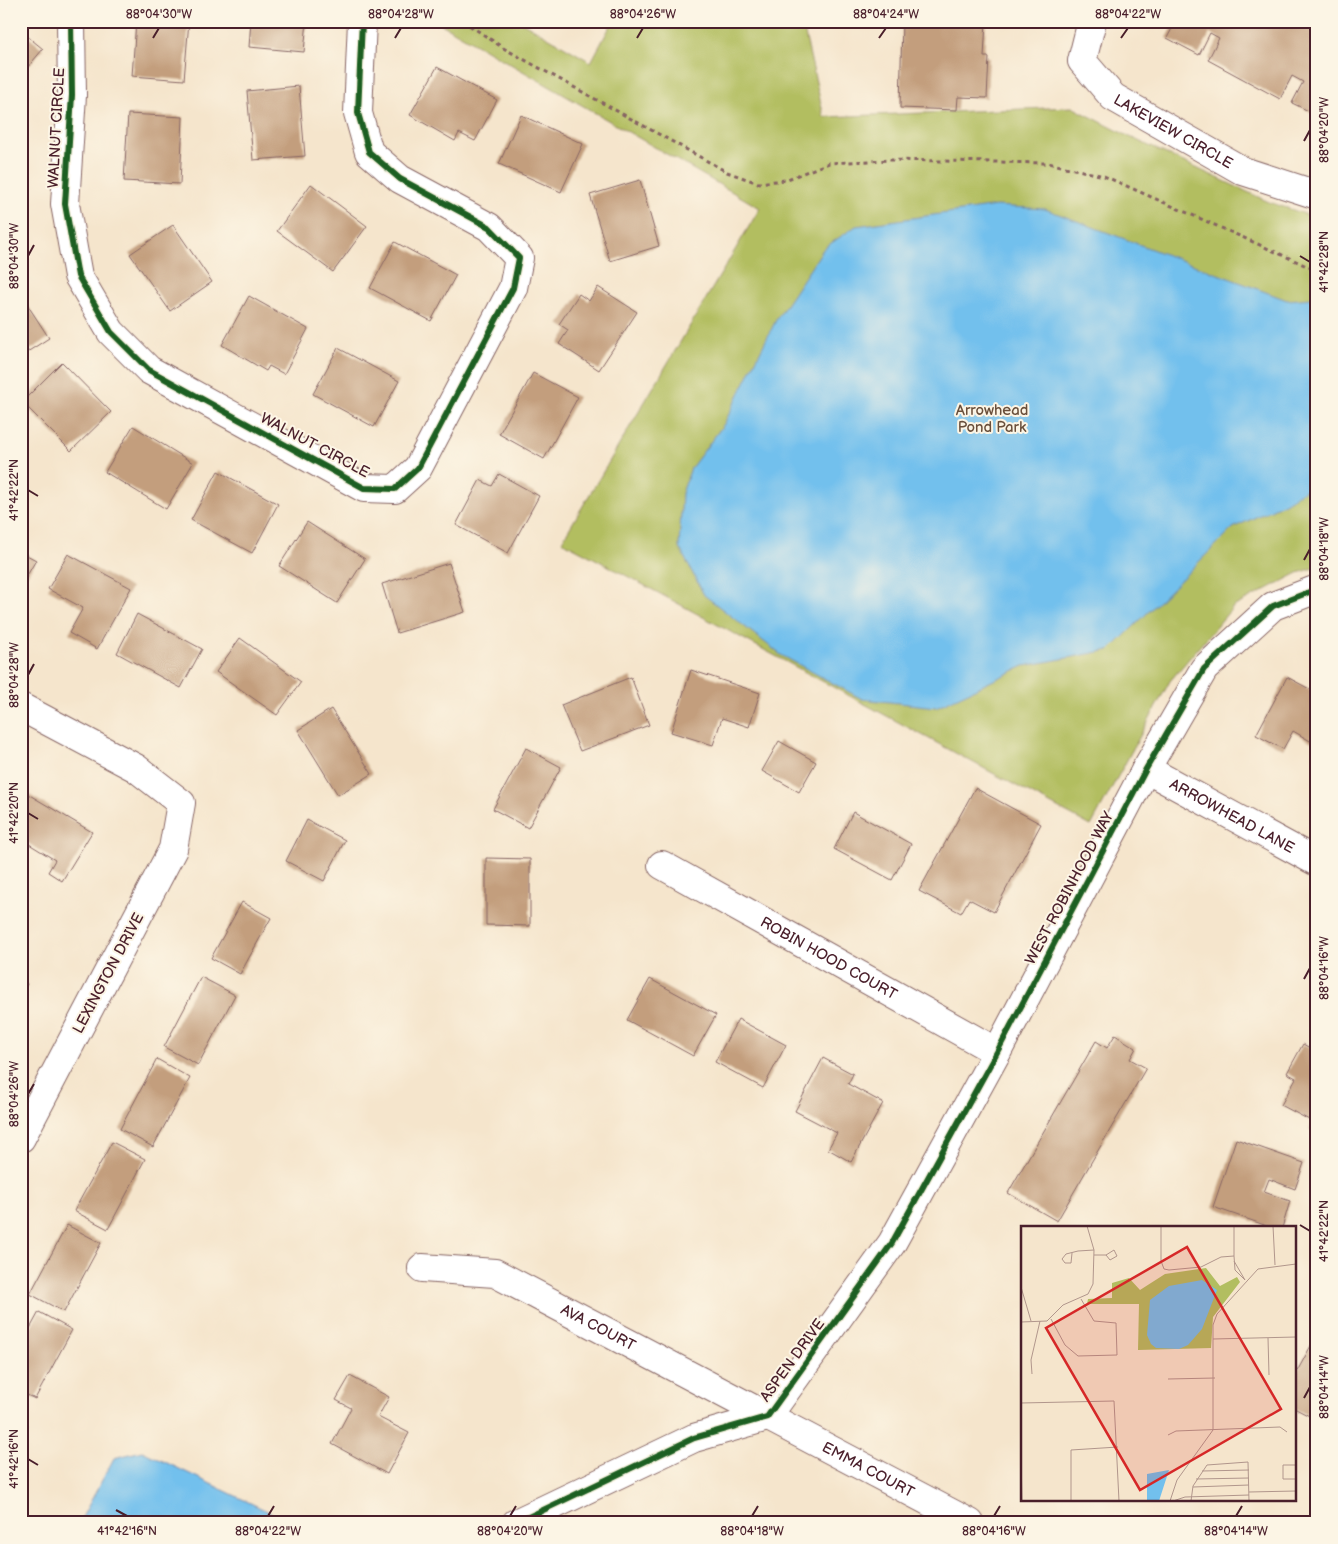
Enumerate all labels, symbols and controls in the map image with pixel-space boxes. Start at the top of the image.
text: 88°04'30"W [126,7,192,22]
text: 88°04'28"W [368,7,434,22]
text: 88°04'26"W [610,7,676,22]
text: 88°04'24"W [853,7,919,22]
text: 88°04'22"W [1095,7,1161,22]
street label: WALNUT CIRCLE [44,67,69,189]
street label: LAKEVIEW CIRCLE [1110,90,1236,173]
text: 88°04'20"W [1317,97,1332,163]
text: 88°04'30"W [7,223,22,289]
text: 41°42'28"N [1317,231,1332,293]
park label: Arrowhead Pond Park [956,401,1028,437]
street label: WALNUT CIRCLE [257,409,373,482]
text: 41°42'22"N [7,459,22,521]
text: 88°04'18"W [1317,517,1332,581]
text: 88°04'28"W [7,642,22,708]
street label: ARROWHEAD LANE [1166,775,1298,858]
text: 41°42'20"N [7,782,22,844]
street label: WEST ROBINHOOD WAY [1021,808,1118,968]
street label: LEXINGTON DRIVE [69,910,148,1037]
street label: ROBIN HOOD COURT [757,913,900,1004]
text: 88°04'16"W [1317,936,1332,1000]
text: 88°04'26"W [7,1061,22,1127]
text: 41°42'22"N [1317,1200,1332,1262]
inset map [1021,1226,1296,1502]
street label: AVA COURT [557,1300,639,1355]
street label: ASPEN DRIVE [756,1315,829,1406]
text: 88°04'14"W [1317,1355,1332,1419]
text: 41°42'16"N [7,1429,22,1489]
street label: EMMA COURT [819,1438,918,1502]
text: 41°42'16"N [97,1524,157,1539]
text: 88°04'22"W [235,1524,301,1539]
text: 88°04'20"W [477,1524,543,1539]
text: 88°04'18"W [720,1524,784,1539]
text: 88°04'16"W [962,1524,1026,1539]
text: 88°04'14"W [1204,1524,1268,1539]

